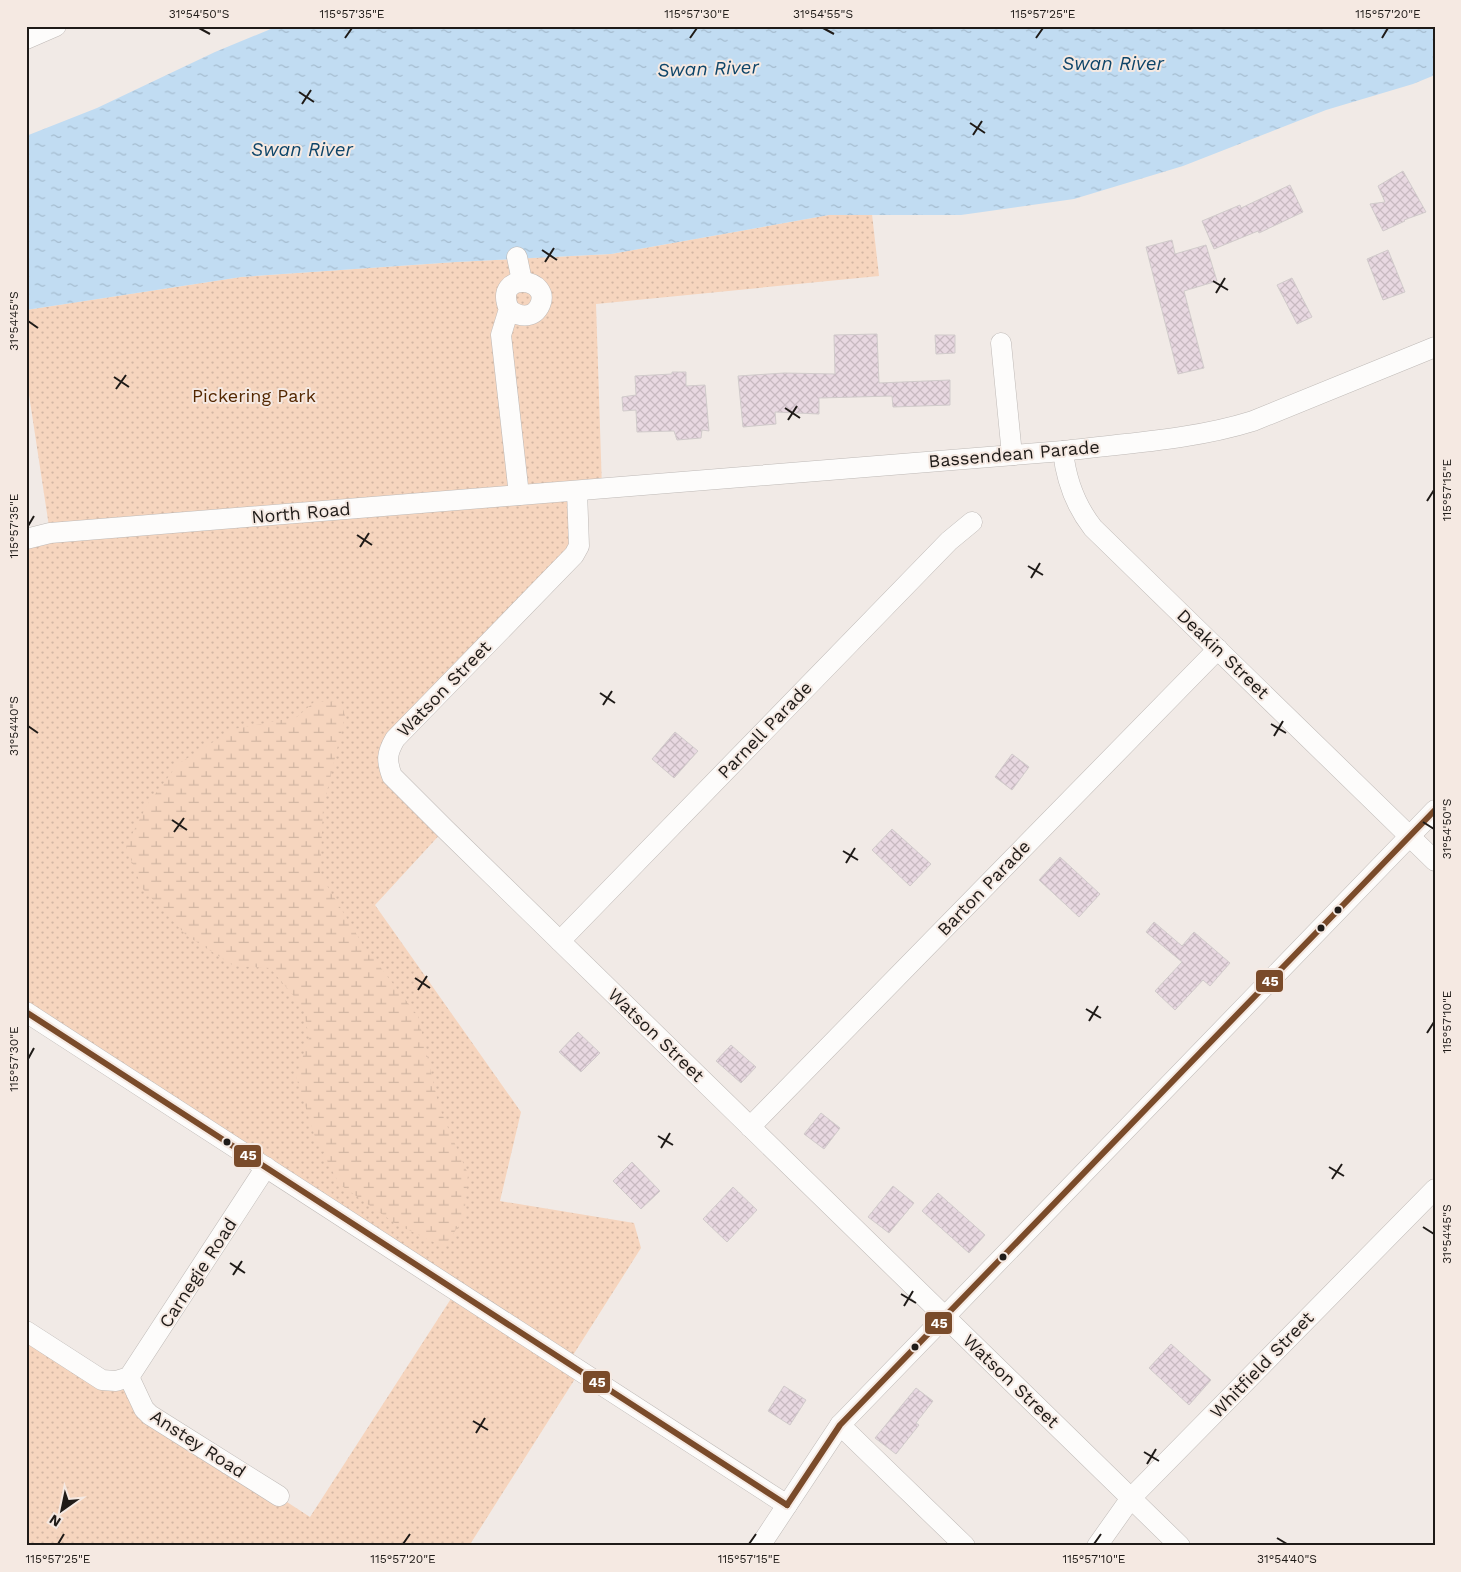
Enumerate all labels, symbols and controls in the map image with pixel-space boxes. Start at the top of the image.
text: 31°54'50"S [169,7,229,21]
text: 115°57'35"E [320,7,385,21]
text: 115°57'30"E [664,7,730,21]
text: 31°54'55"S [793,7,853,21]
text: 115°57'25"E [1011,7,1076,21]
text: 115°57'20"E [1355,7,1421,21]
water label: Swan River [1062,52,1165,75]
water label: Swan River [657,55,760,82]
water label: Swan River [251,138,354,161]
text: 31°54'45"S [7,291,21,351]
park label: Pickering Park [192,385,316,406]
street label: Bassendean Parade [928,436,1100,471]
text: 115°57'15"E [1440,458,1454,521]
text: 115°57'35"E [7,493,21,558]
street label: North Road [251,498,351,527]
street label: Deakin Street [1173,604,1274,703]
street label: Watson Street [392,636,495,741]
street label: Parnell Parade [713,677,816,783]
text: 31°54'40"S [7,696,21,756]
text: 31°54'50"S [1440,799,1454,859]
street label: Barton Parade [933,836,1034,940]
unlabelled marker [1333,905,1343,915]
unlabelled marker [1316,923,1326,933]
line badge: 45 [1255,969,1284,993]
text: 45 [1261,973,1279,989]
street label: Watson Street [604,983,709,1086]
text: 115°57'10"E [1440,990,1454,1054]
text: 115°57'30"E [7,1026,21,1092]
unlabelled marker [222,1137,232,1147]
line badge: 45 [233,1144,262,1168]
text: 45 [239,1147,257,1163]
text: 31°54'45"S [1440,1204,1454,1264]
street label: Carnegie Road [154,1214,241,1331]
unlabelled marker [998,1252,1008,1262]
street label: Whitfield Street [1206,1307,1318,1422]
line badge: 45 [924,1311,953,1335]
text: 45 [930,1315,948,1331]
street label: Watson Street [959,1329,1064,1432]
unlabelled marker [910,1342,920,1352]
line badge: 45 [582,1370,611,1394]
text: 45 [588,1374,606,1390]
street label: Anstey Road [147,1405,250,1482]
north arrow [38,1484,88,1534]
text: N [46,1511,64,1530]
text: 115°57'25"E [26,1552,91,1566]
text: 115°57'20"E [370,1552,436,1566]
text: 115°57'15"E [718,1552,781,1566]
text: 115°57'10"E [1062,1552,1126,1566]
text: 31°54'40"S [1257,1552,1317,1566]

